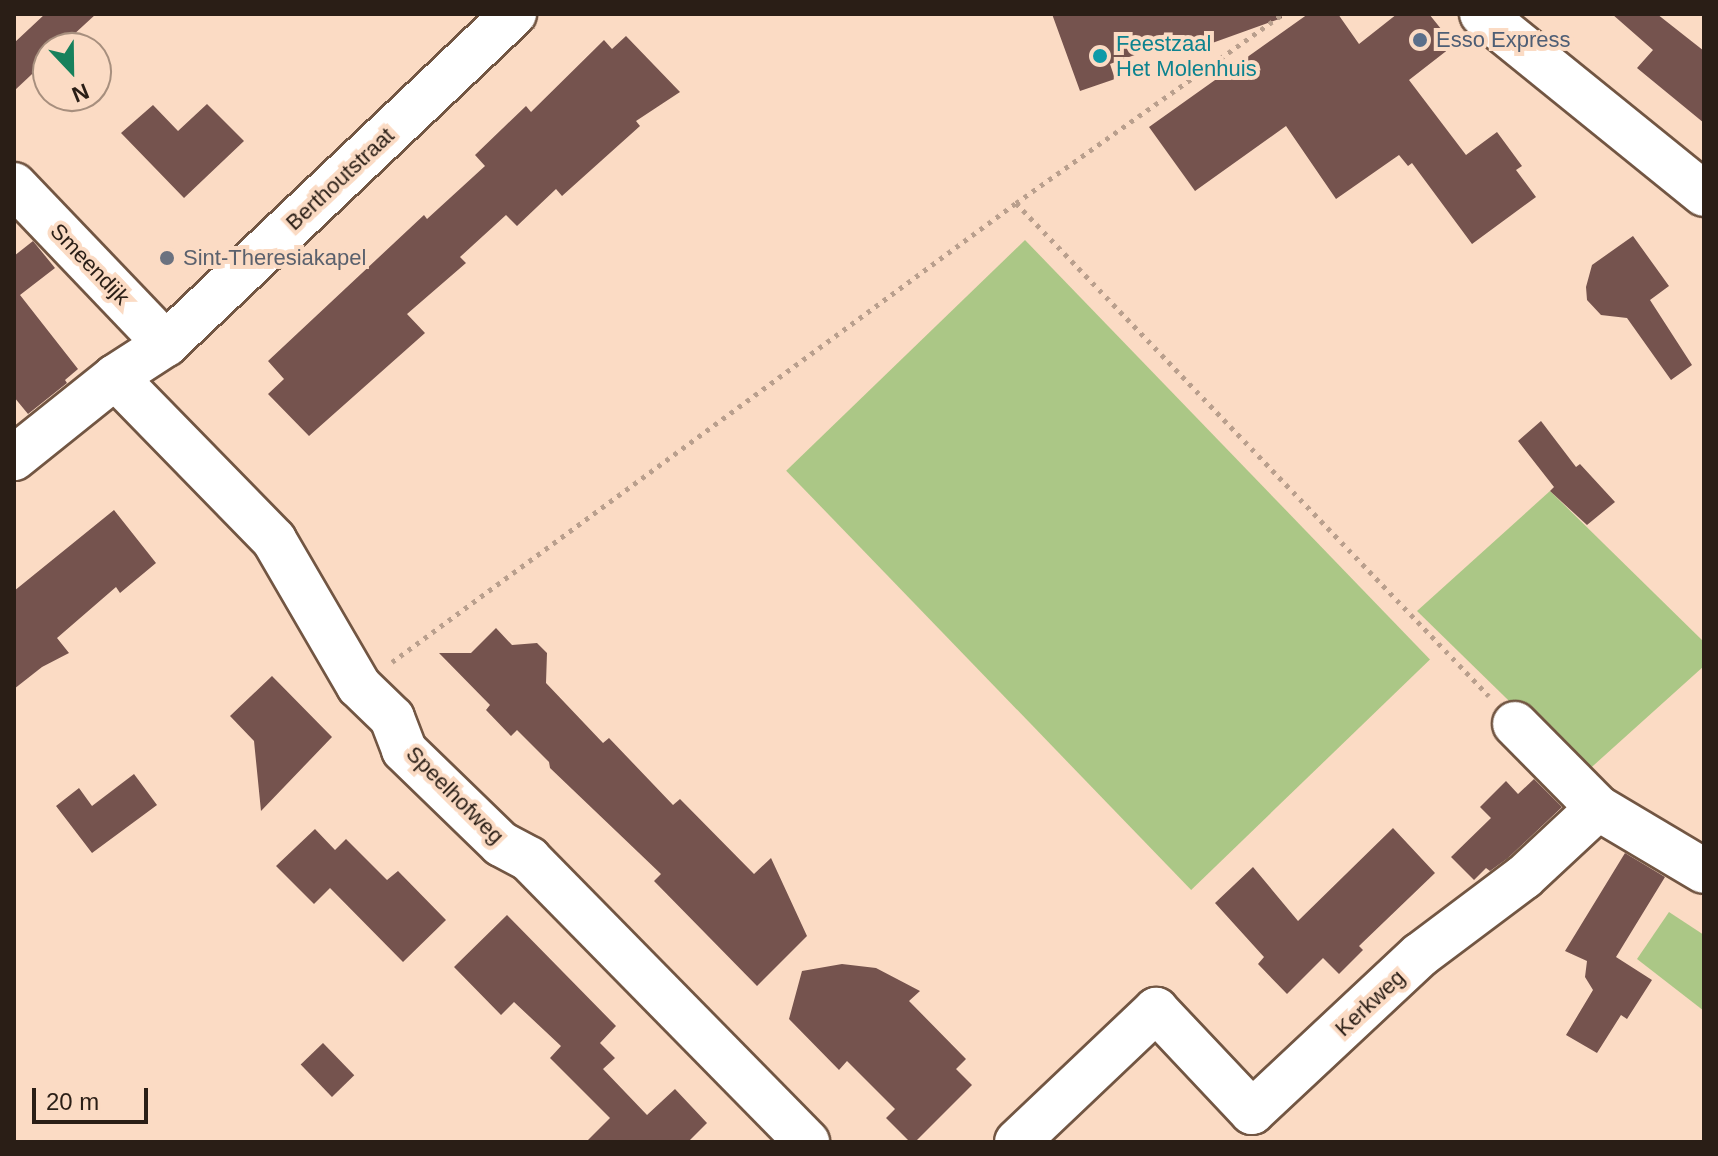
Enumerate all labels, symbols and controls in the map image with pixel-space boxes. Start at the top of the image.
place label: Esso Express [1436,27,1570,53]
place label: Feestzaal Het Molenhuis [1116,30,1257,82]
marker: Esso Express [1411,31,1429,49]
north arrow [32,32,112,112]
marker: Feestzaal Het Molenhuis [1091,47,1109,65]
text: N [68,78,92,107]
street label: Berthoutstraat [280,122,400,236]
street label: Smeendijk [45,218,135,310]
place label: Sint-Theresiakapel [183,245,366,271]
marker: Sint-Theresiakapel [158,249,176,267]
street label: Speelhofweg [401,741,509,849]
street label: Kerkweg [1330,964,1410,1042]
scale bar [36,1072,152,1122]
text: 20 m [46,1088,99,1115]

